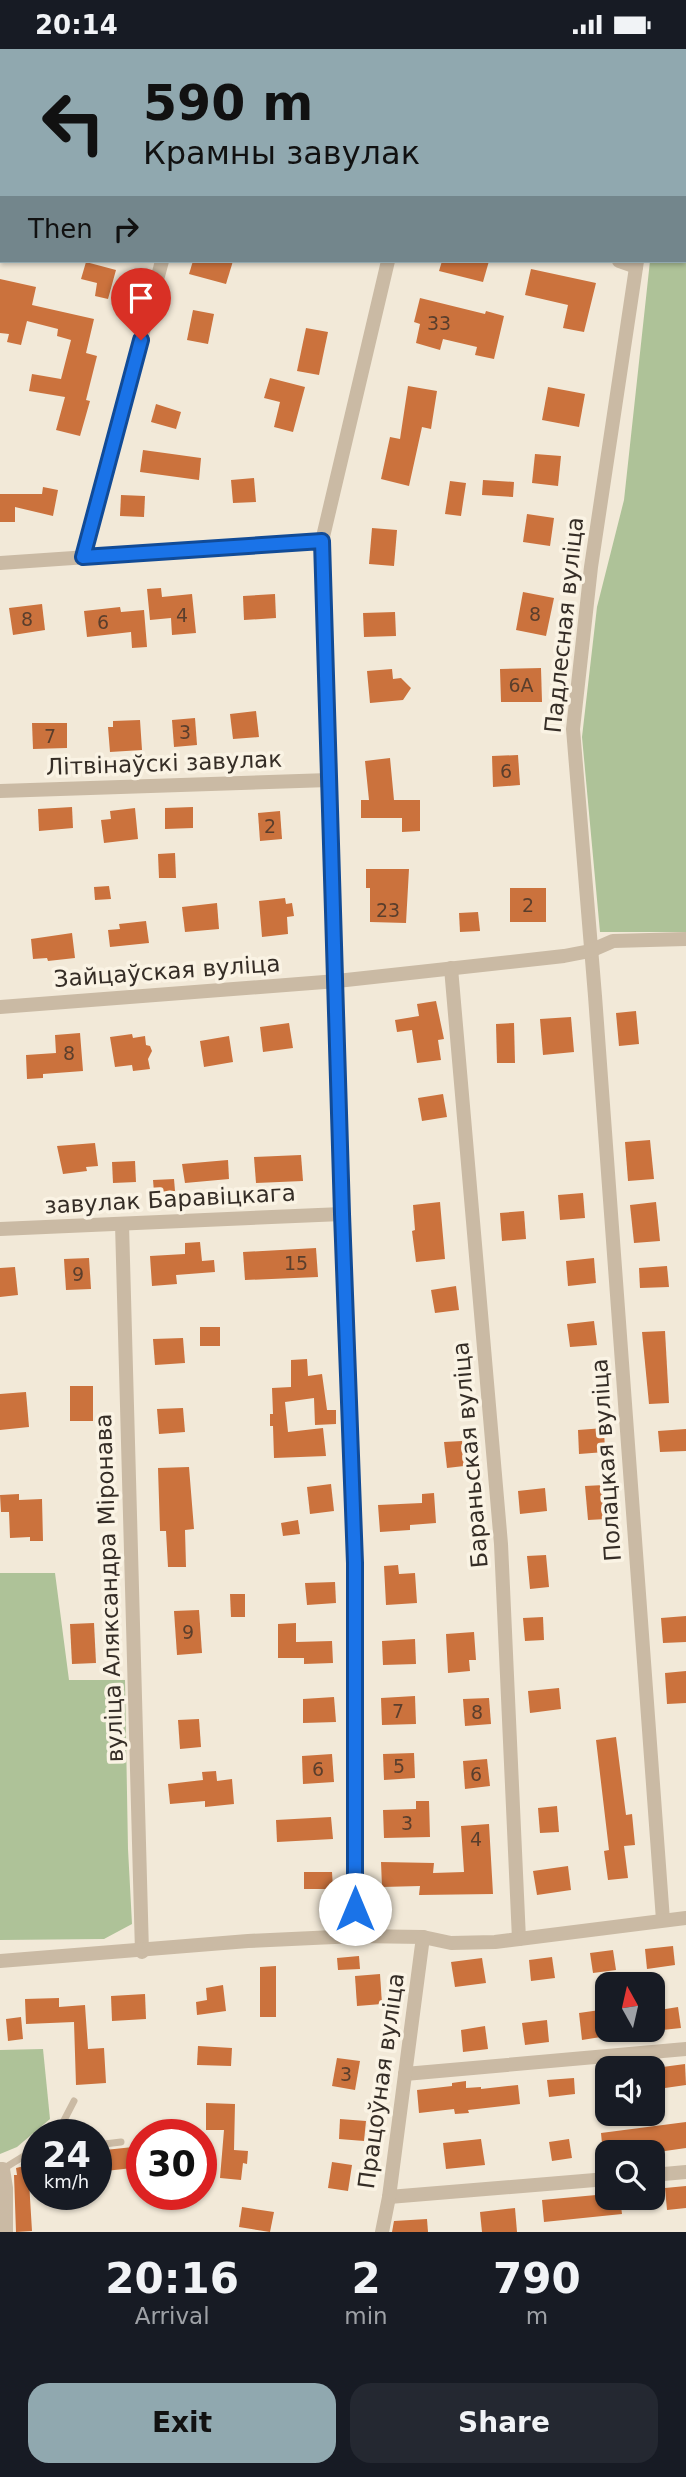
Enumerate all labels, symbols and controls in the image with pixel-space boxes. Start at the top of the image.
text: 20:14 [35,10,118,40]
text: 590 m [143,75,313,132]
icon: left [28,77,119,168]
text: Крамны завулак [143,134,420,172]
icon: right [107,210,145,248]
text: Then [28,214,93,244]
pin [111,268,171,340]
icon: arrive [122,279,160,317]
house number: 33 [427,312,451,334]
street label: Падлесная вуліца [540,516,588,734]
house number: 8 [529,603,541,625]
house number: 4 [176,604,188,626]
house number: 8 [21,608,33,630]
house number: 6 [97,611,109,633]
house number: 6А [508,674,534,696]
house number: 3 [179,721,191,743]
house number: 7 [44,725,56,747]
street label: Літвінаўскі завулак [46,746,283,780]
house number: 6 [500,760,512,782]
house number: 2 [264,815,276,837]
house number: 2 [522,894,534,916]
house number: 23 [376,899,400,921]
street label: Зайцаўская вуліца [53,950,281,992]
house number: 8 [63,1042,75,1064]
street label: завулак Баравіцкага [44,1179,296,1219]
house number: 15 [284,1252,308,1274]
house number: 9 [72,1263,84,1285]
street label: Бараньская вуліца [447,1341,493,1569]
street label: Полацкая вуліца [586,1358,626,1562]
street label: вуліца Аляксандра Міронава [90,1413,128,1763]
house number: 9 [182,1621,194,1643]
house number: 7 [392,1700,404,1722]
house number: 8 [471,1701,483,1723]
house number: 5 [393,1755,405,1777]
house number: 6 [312,1758,324,1780]
house number: 6 [470,1763,482,1785]
house number: 3 [401,1812,413,1834]
house number: 4 [470,1828,482,1850]
position arrow [318,1872,392,1946]
street label: Працоўная вуліца [353,1971,409,2191]
north arrow [595,1972,665,2042]
map controls [595,1972,665,2210]
button: sound [595,2056,665,2126]
house number: 3 [340,2063,352,2085]
speed limit sign: 30 [126,2119,217,2210]
text: 24 [42,2135,91,2175]
button: search [595,2140,665,2210]
text: km/h [44,2171,89,2192]
text: 20:16 [105,2254,239,2303]
text: 2 [351,2254,381,2303]
text: 790 [493,2254,581,2303]
text: Arrival [135,2303,210,2329]
text: min [344,2303,388,2329]
text: m [526,2303,548,2329]
button: Exit [28,2383,336,2463]
button: Share [350,2383,658,2463]

